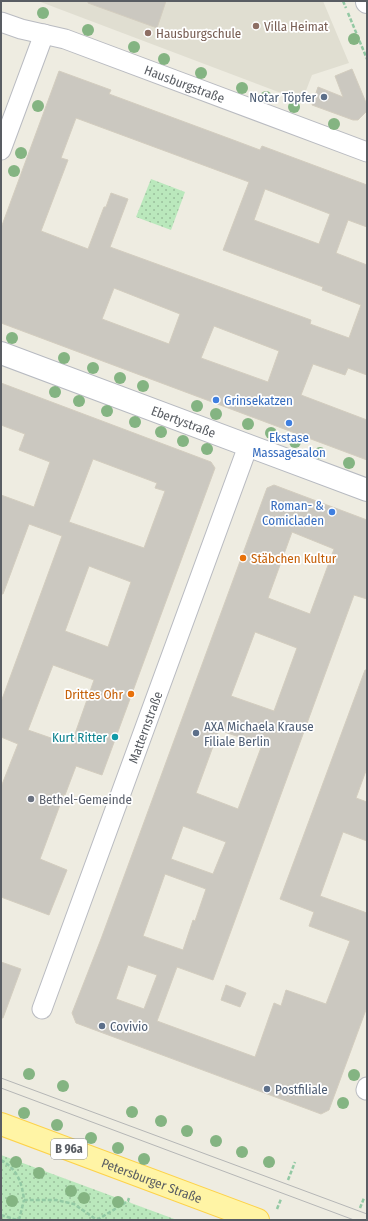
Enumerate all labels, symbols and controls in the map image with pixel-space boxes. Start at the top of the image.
place label: Villa Heimat [264,19,329,34]
marker: Villa Heimat [251,21,261,31]
place label: Hausburgschule [156,26,241,41]
marker: Hausburgschule [143,28,153,38]
street label: Hausburgstraße [142,62,227,106]
place label: Notar Töpfer [249,90,316,105]
marker: Notar Töpfer [319,92,329,102]
place label: Grinsekatzen [224,393,293,408]
marker: Grinsekatzen [211,395,221,405]
street label: Ebertystraße [149,403,218,441]
marker: Ekstase Massagesalon [284,418,294,428]
place label: Ekstase Massagesalon [252,430,326,460]
place label: Roman- & Comicladen [262,498,324,528]
marker: Roman- & Comicladen [327,507,337,517]
place label: Stäbchen Kultur [251,551,337,566]
marker: Stäbchen Kultur [238,553,248,563]
place label: Drittes Ohr [65,687,123,702]
street label: Matternstraße [126,689,166,765]
marker: Drittes Ohr [126,689,136,699]
place label: AXA Michaela Krause Filiale Berlin [204,719,314,749]
marker: AXA Michaela Krause Filiale Berlin [191,728,201,738]
place label: Kurt Ritter [52,730,107,745]
marker: Kurt Ritter [110,732,120,742]
place label: Bethel-Gemeinde [39,792,132,807]
marker: Bethel-Gemeinde [26,794,36,804]
place label: Covivio [110,1019,148,1034]
marker: Covivio [97,1021,107,1031]
place label: Postfiliale [275,1082,328,1097]
marker: Postfiliale [262,1084,272,1094]
road number: B 96a [51,1139,87,1159]
street label: Petersburger Straße [99,1155,204,1206]

